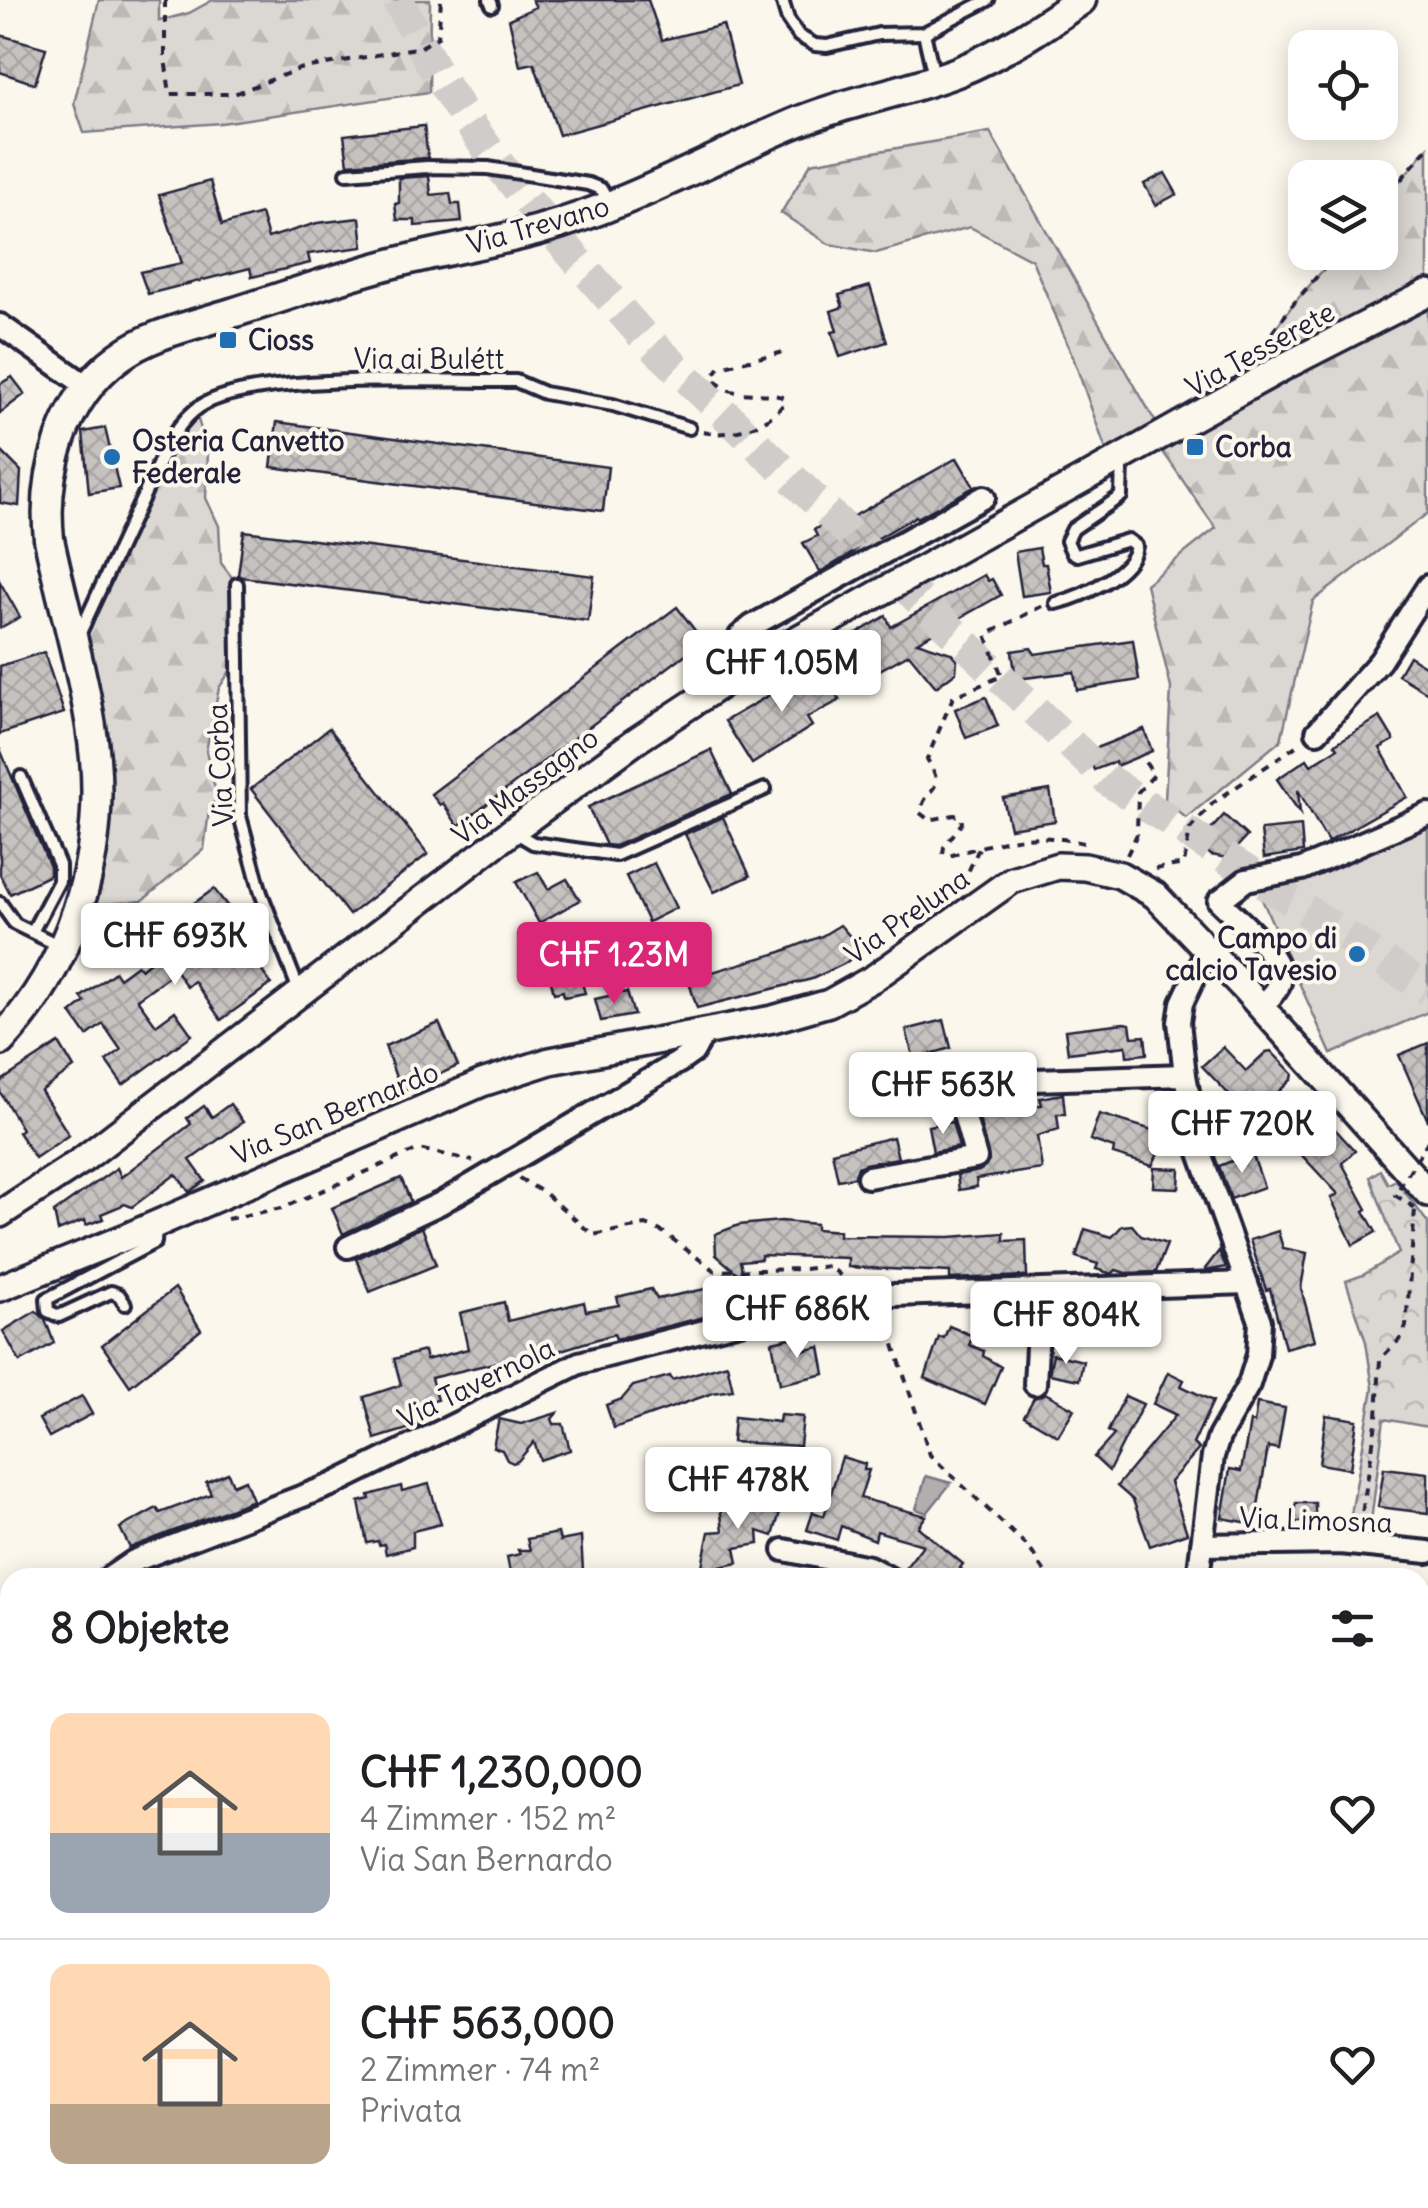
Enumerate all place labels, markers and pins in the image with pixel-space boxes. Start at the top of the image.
place label: Cioss [248,322,314,358]
marker: Cioss [217,329,239,351]
place label: Osteria Canvetto Federale [132,423,344,491]
place label: Corba [1215,429,1292,465]
marker: Corba [1184,436,1206,458]
marker: Osteria Canvetto Federale [101,446,123,468]
pin: CHF 1.05M [668,630,896,715]
pin: CHF 693K [72,903,278,988]
place label: Campo di calcio Tavesio [1166,920,1337,988]
pin: CHF 1.23M [500,922,728,1007]
marker: Campo di calcio Tavesio [1346,943,1368,965]
pin: CHF 563K [840,1052,1046,1137]
pin: CHF 720K [1139,1091,1345,1176]
pin: CHF 686K [694,1276,900,1361]
pin: CHF 804K [963,1282,1169,1367]
pin: CHF 478K [635,1447,841,1532]

